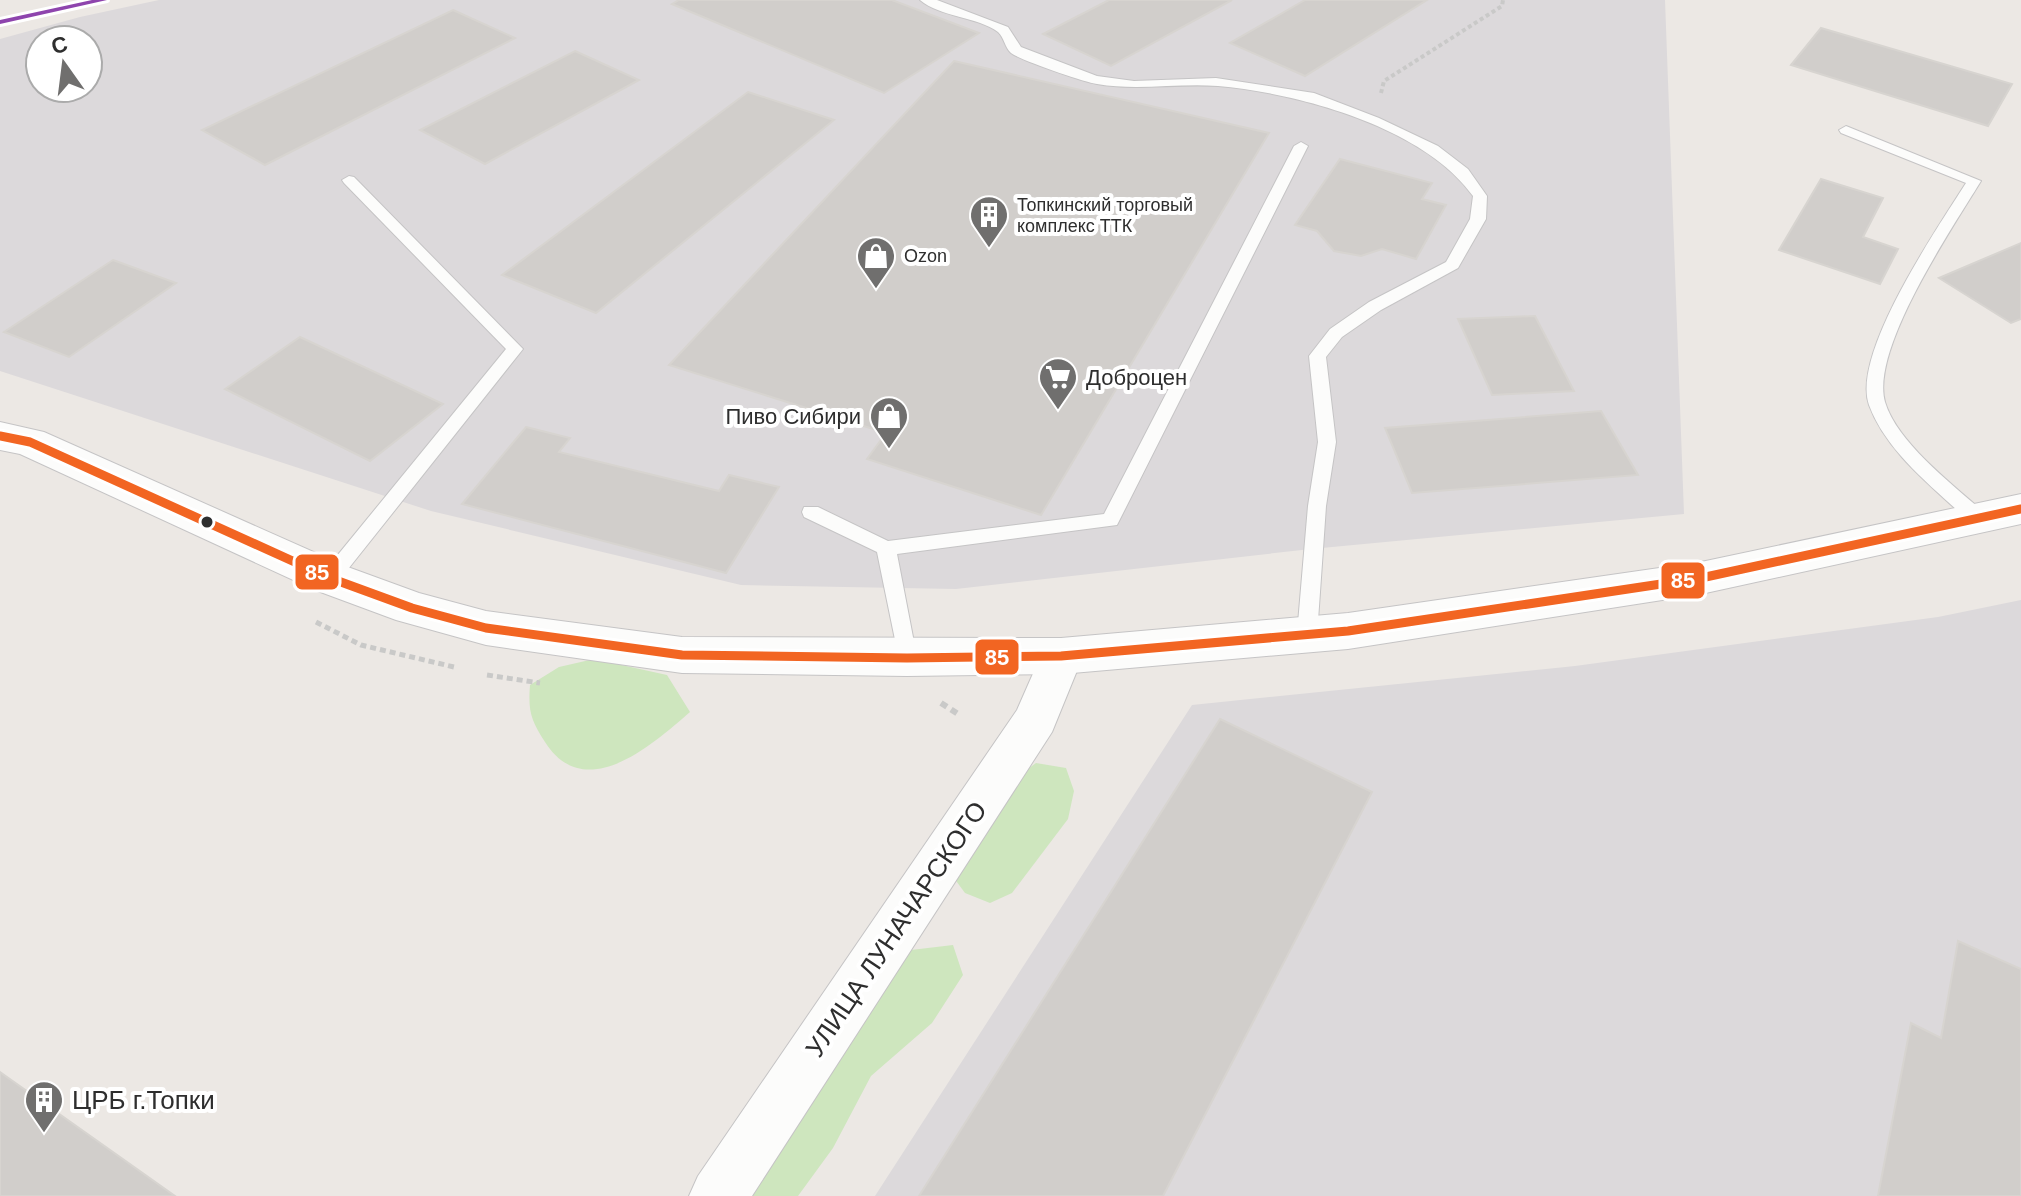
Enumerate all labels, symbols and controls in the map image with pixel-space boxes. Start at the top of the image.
north arrow [24,24,104,104]
text: С [49,31,70,59]
building icon: Топкинский торговый комплекс ТТК [968,194,1010,249]
place label: Топкинский торговый комплекс ТТК [1017,195,1193,236]
shop icon: Ozon [855,235,897,290]
place label: Ozon [904,246,947,266]
supermarket icon: Доброцен [1037,356,1079,411]
place label: Доброцен [1086,365,1187,390]
shop icon: Пиво Сибири [868,395,910,450]
place label: Пиво Сибири [726,404,861,429]
unlabelled marker [199,514,215,530]
line badge: 85 [294,553,340,591]
text: 85 [305,560,329,585]
line badge: 85 [1660,561,1706,600]
text: 85 [1671,568,1695,593]
line badge: 85 [974,638,1020,676]
text: 85 [985,645,1009,670]
street label: УЛИЦА ЛУНАЧАРСКОГО [799,796,993,1062]
building icon: ЦРБ г.Топки [23,1079,65,1134]
place label: ЦРБ г.Топки [72,1085,215,1115]

